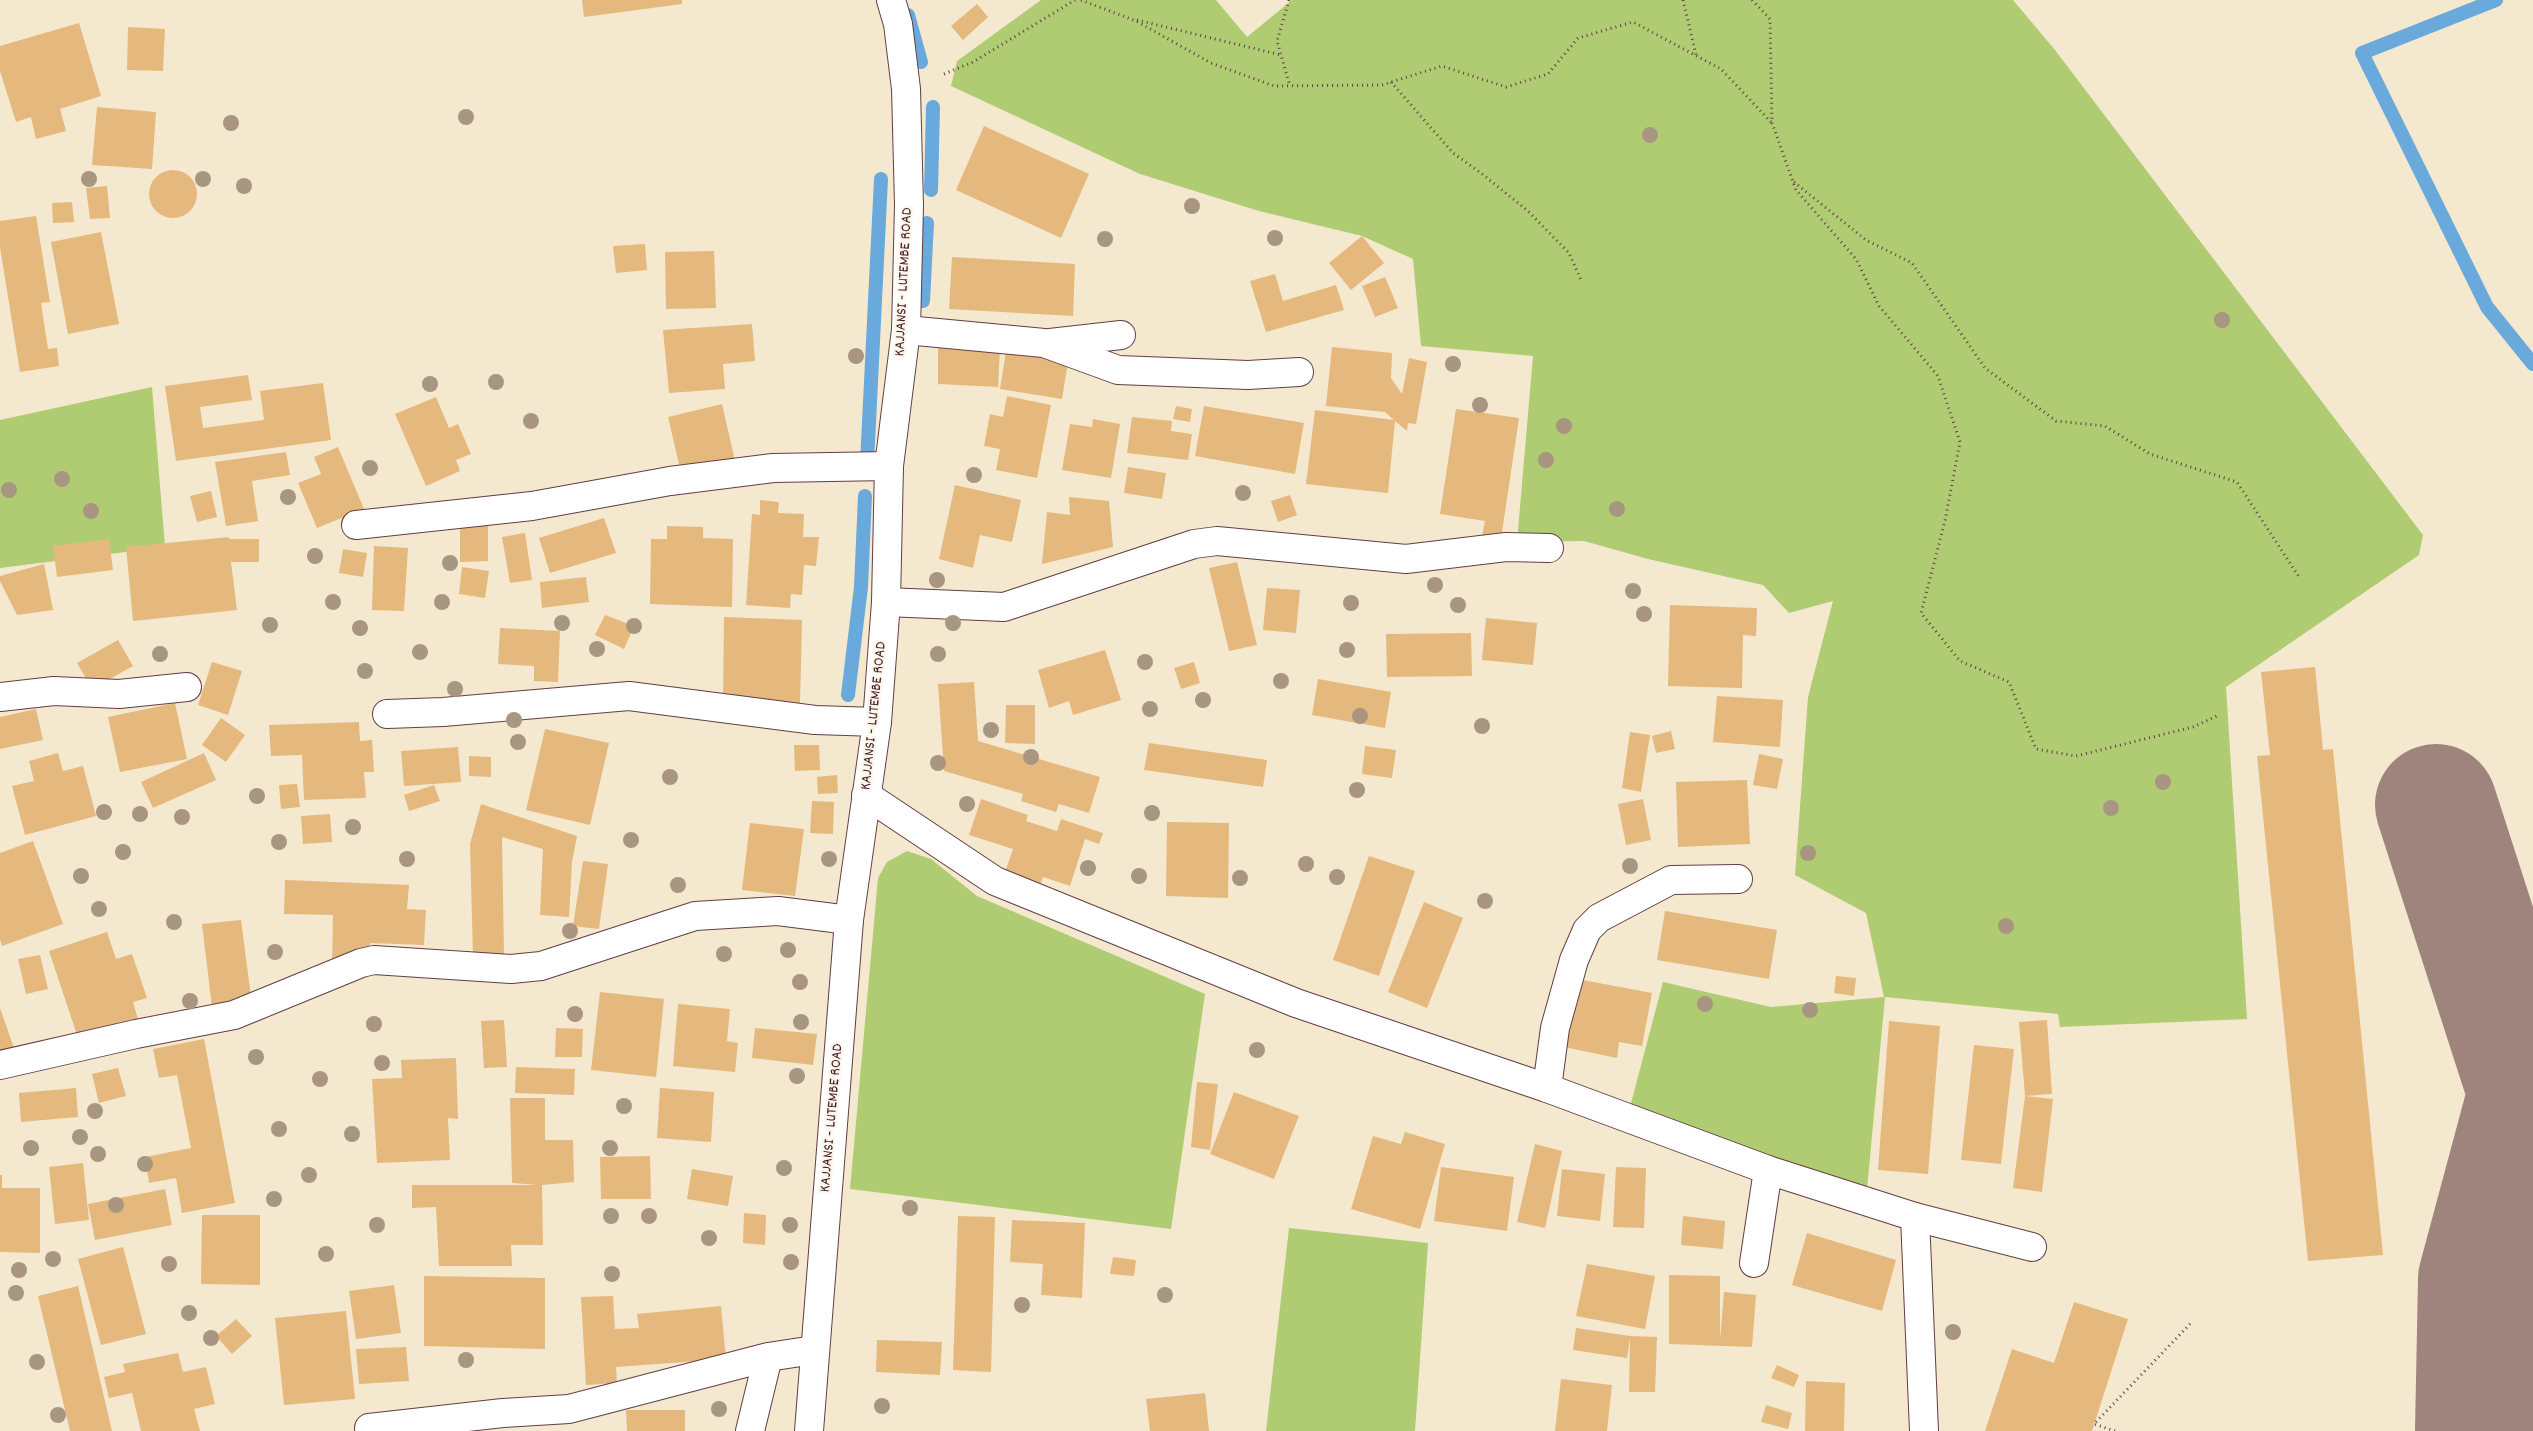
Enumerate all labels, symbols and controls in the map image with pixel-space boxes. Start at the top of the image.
street label: KAJJANSI - LUTEMBE ROAD [892,207,918,357]
street label: KAJJANSI - LUTEMBE ROAD [858,641,892,791]
street label: KAJJANSI - LUTEMBE ROAD [818,1043,848,1193]

